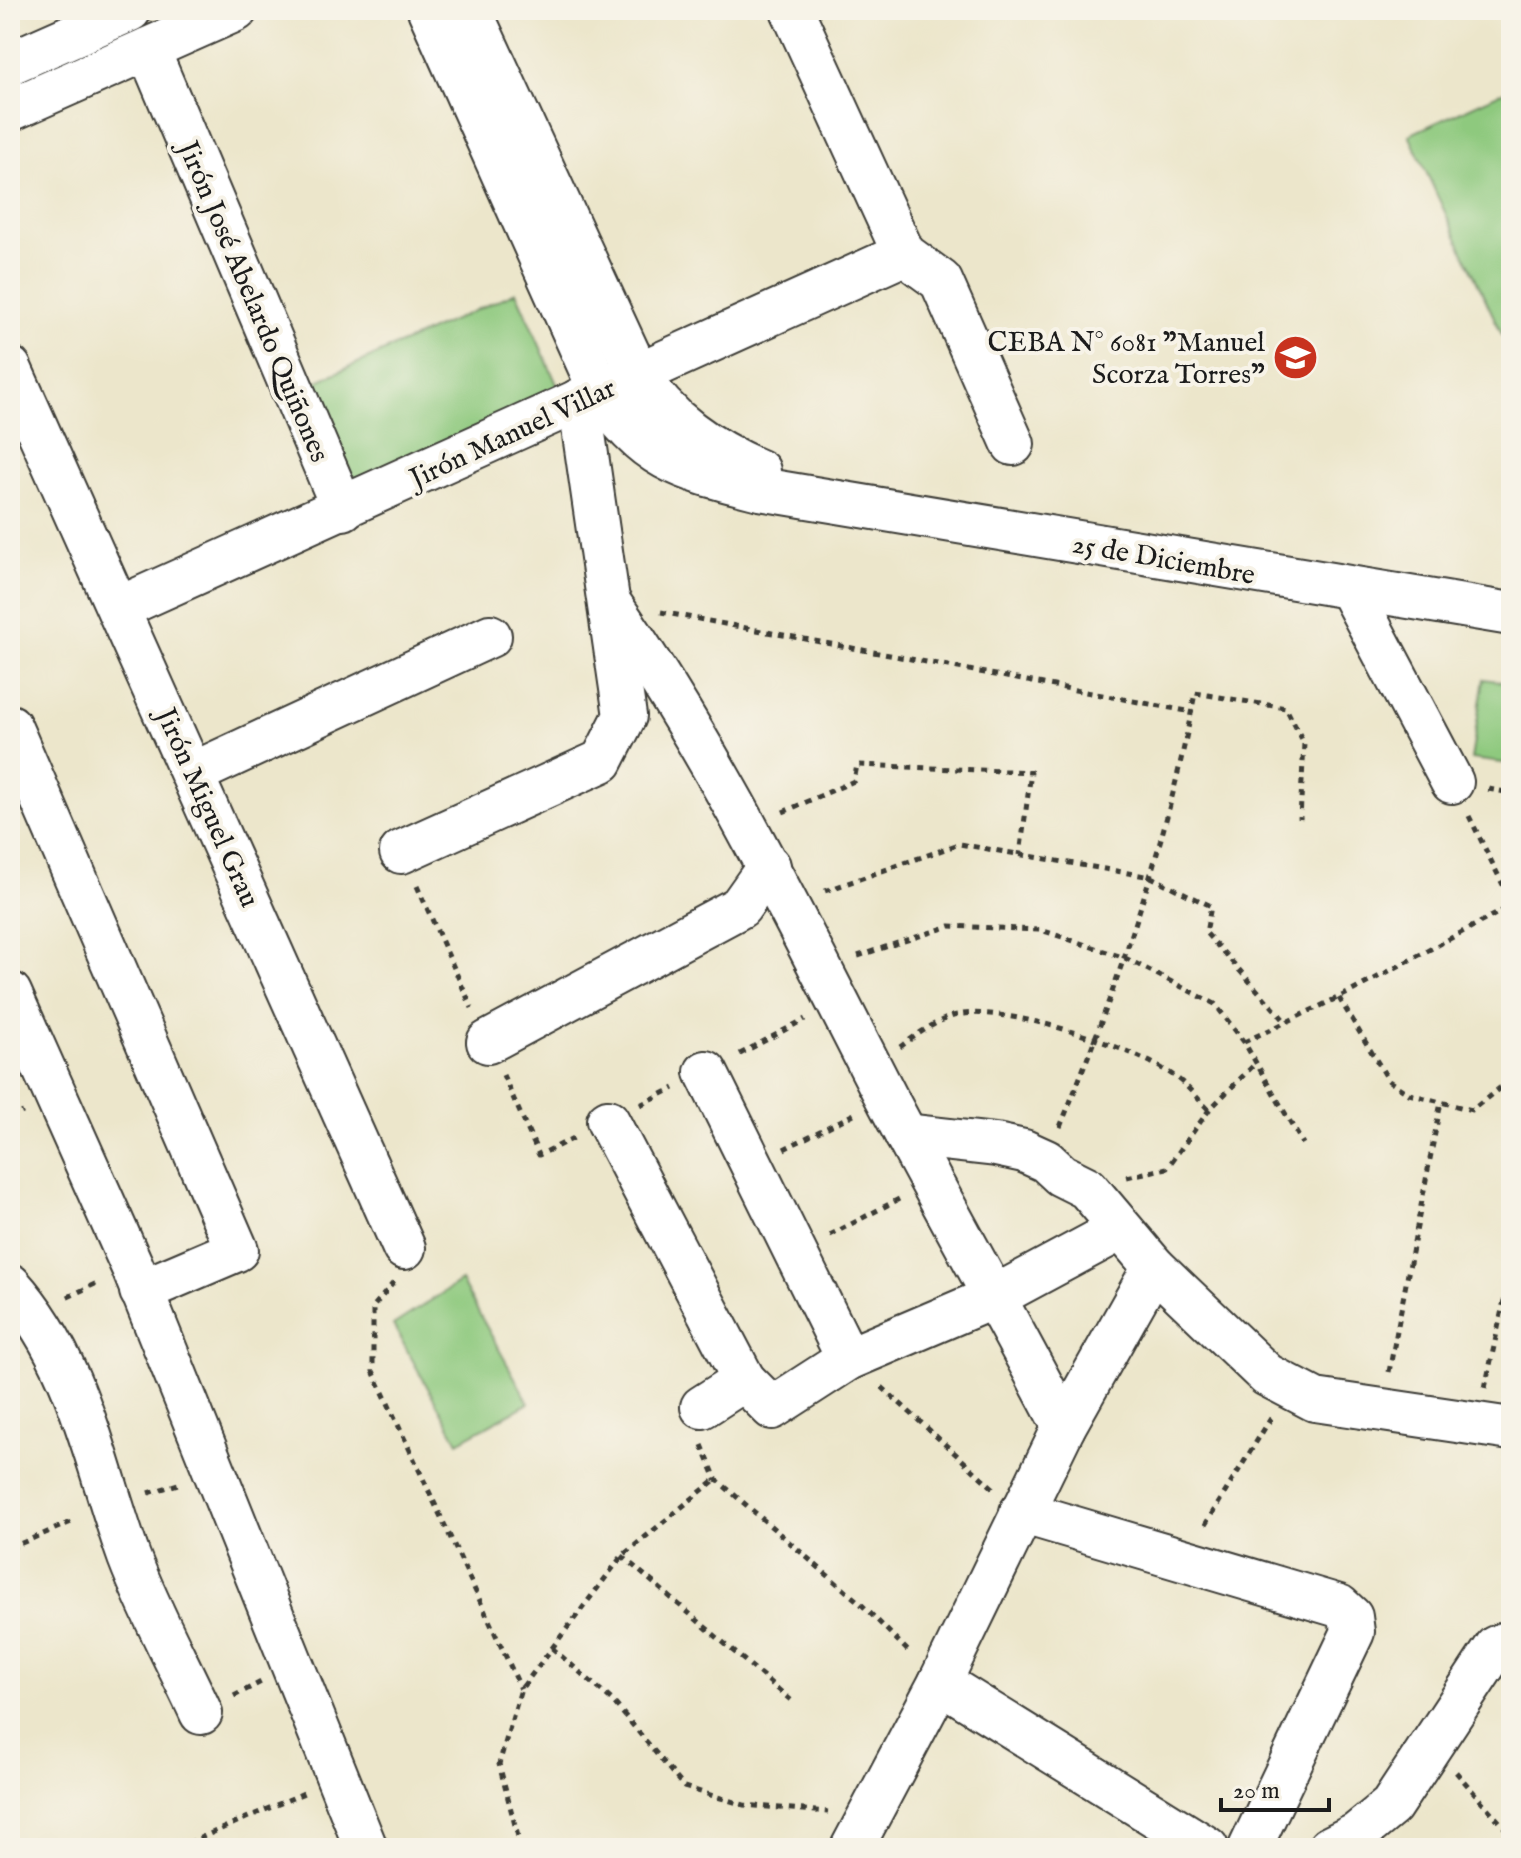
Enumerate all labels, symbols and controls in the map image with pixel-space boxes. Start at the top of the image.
street label: Jirón José Abelardo Quiñones [168,134,336,468]
place label: CEBA N° 6081 "Manuel Scorza Torres" [988,326,1265,393]
school or university icon: CEBA N° 6081 "Manuel Scorza Torres" [1272,333,1320,381]
street label: Jirón Manuel Villar [402,371,621,498]
street label: 25 de Diciembre [1070,527,1258,594]
street label: Jirón Miguel Grau [146,700,266,913]
scale bar [1221,1762,1329,1812]
text: 20 m [1233,1776,1280,1807]

